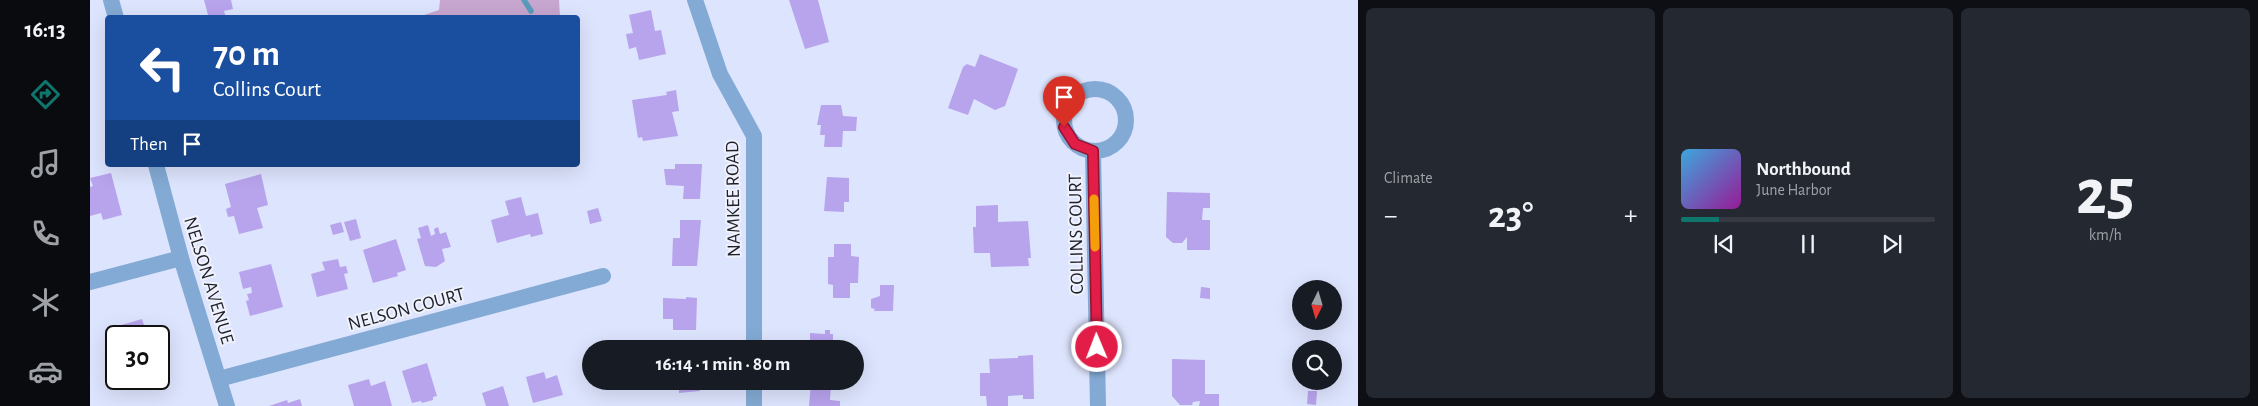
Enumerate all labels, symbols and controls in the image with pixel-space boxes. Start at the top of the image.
text: 16:13 [25,19,66,41]
icon: left [130,35,195,100]
text: 70 m [213,37,280,72]
pin [1043,76,1085,127]
icon: directions [28,77,63,112]
text: Collins Court [213,78,321,100]
icon: arrive [1050,83,1078,111]
icon: arrive [178,130,206,158]
text: Then [130,135,168,154]
street label: NAMKEE ROAD [723,141,744,257]
icon: music [28,146,63,181]
text: Northbound [1756,160,1851,179]
text: 25 [2076,161,2135,226]
text: Climate [1384,170,1433,186]
street label: COLLINS COURT [1066,173,1087,295]
text: June Harbor [1756,182,1832,198]
text: 23° [1488,197,1533,235]
text: − [1384,202,1397,230]
text: + [1624,202,1637,230]
street label: NELSON AVENUE [180,215,237,346]
icon: phone [28,216,63,251]
text: km/h [2089,227,2122,243]
icon: previous [1710,230,1738,258]
icon: pause [1794,230,1822,258]
icon: next [1878,230,1906,258]
north arrow [1292,280,1342,330]
map controls [1292,280,1342,390]
icon: climate [28,285,63,320]
street label: NELSON COURT [346,285,467,334]
position arrow [1070,320,1122,372]
speed limit sign: 30 [105,325,170,390]
button: search [1292,340,1342,390]
icon: car [28,354,63,389]
text: 16:14 · 1 min · 80 m [656,355,790,374]

